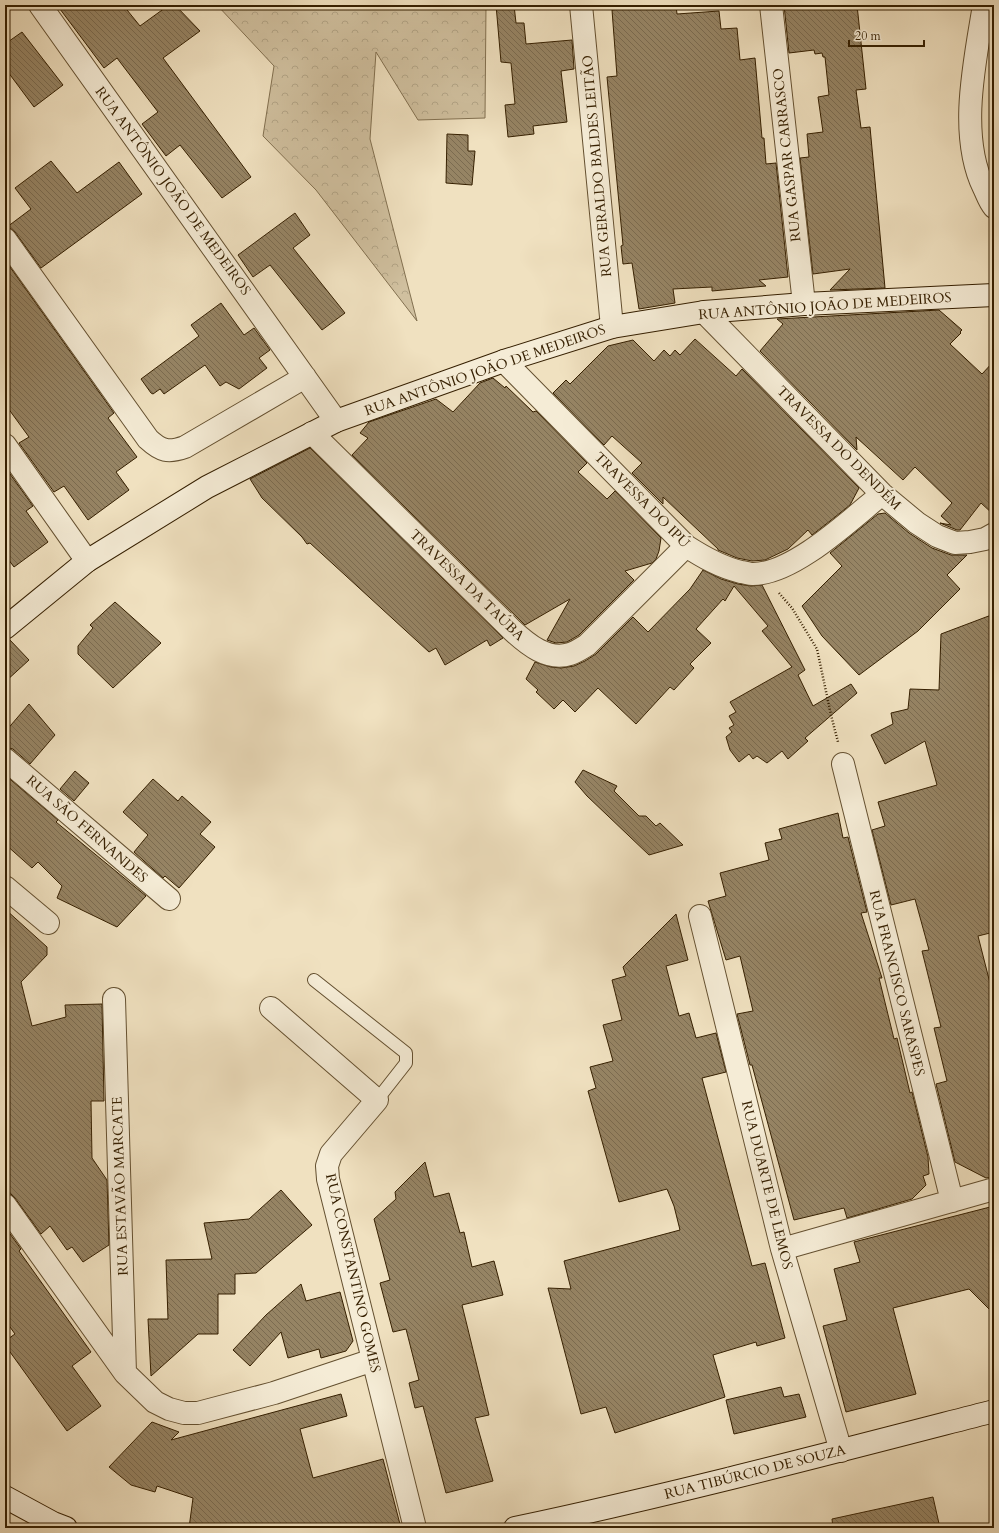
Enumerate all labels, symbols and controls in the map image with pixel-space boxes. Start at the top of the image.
scale bar [849,22,924,48]
text: 20 m [855,28,882,44]
street label: RUA GERALDO BALDES LEITÃO [578,54,616,278]
street label: RUA GASPAR CARRASCO [768,67,806,243]
street label: RUA ANTÔNIO JOÃO DE MEDEIROS [91,83,255,299]
street label: RUA ANTÔNIO JOÃO DE MEDEIROS [698,288,952,324]
street label: RUA ANTÔNIO JOÃO DE MEDEIROS [362,320,608,420]
street label: TRAVESSA DO DENDÉM [773,382,905,514]
street label: TRAVESSA DO IPÚ [590,448,694,552]
street label: TRAVESSA DA TAÚBA [405,525,529,645]
street label: RUA SÃO FERNANDES [22,771,152,887]
street label: RUA FRANCISCO SARASPES [865,888,929,1078]
street label: RUA ESTAVÃO MARCATE [107,1096,133,1276]
street label: RUA DUARTE DE LEMOS [737,1099,797,1271]
street label: RUA CONSTANTINO GOMES [321,1172,385,1374]
street label: RUA TIBÚRCIO DE SOUZA [662,1440,848,1504]

